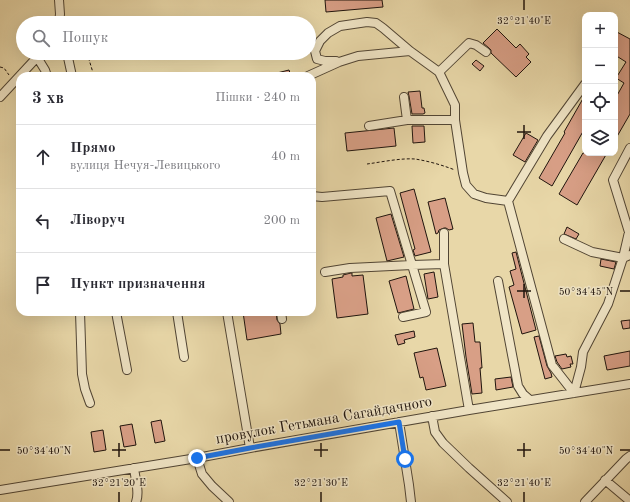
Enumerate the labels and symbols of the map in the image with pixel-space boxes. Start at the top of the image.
text: 32°21'40"E [497,16,551,26]
text: 50°34'45"N [559,287,614,297]
street label: провулок Гетьмана Сагайдачного [215,395,433,447]
text: 50°34'40"N [17,446,72,456]
text: 50°34'40"N [559,446,614,456]
route end [188,449,206,467]
route start [396,450,414,468]
text: 32°21'20"E [92,478,146,488]
text: 32°21'30"E [294,478,348,488]
text: 32°21'40"E [497,478,551,488]

